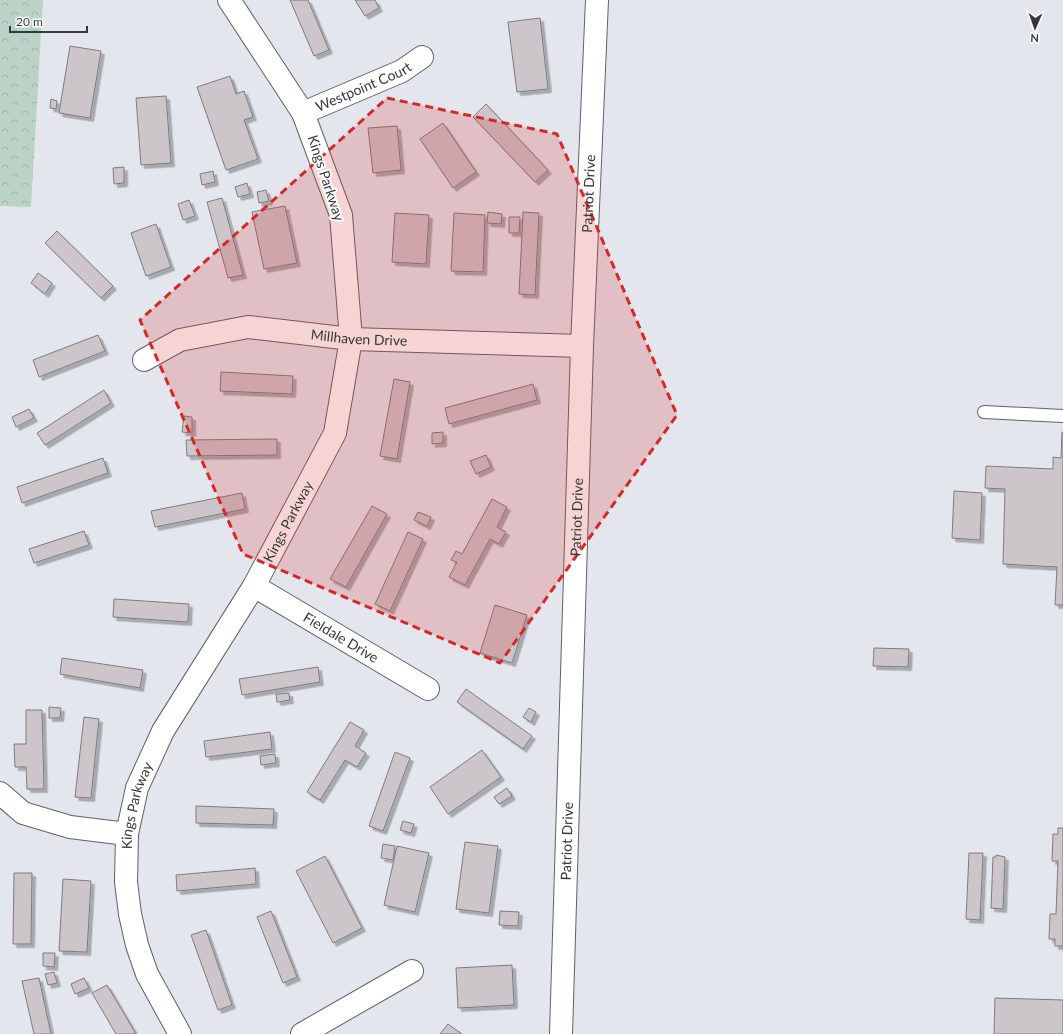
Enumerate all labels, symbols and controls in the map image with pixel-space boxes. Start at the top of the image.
scale bar [10,8,87,34]
north arrow [1015,8,1055,48]
text: 20 m [16,14,43,29]
text: N [1030,32,1039,45]
street label: Westpoint Court [313,58,415,115]
street label: Kings Parkway [305,133,349,224]
street label: Patriot Drive [578,154,598,233]
street label: Millhaven Drive [310,325,408,349]
street label: Kings Parkway [259,477,317,565]
street label: Patriot Drive [567,478,586,557]
street label: Fieldale Drive [300,608,382,666]
street label: Kings Parkway [118,758,156,849]
street label: Patriot Drive [557,802,576,881]

